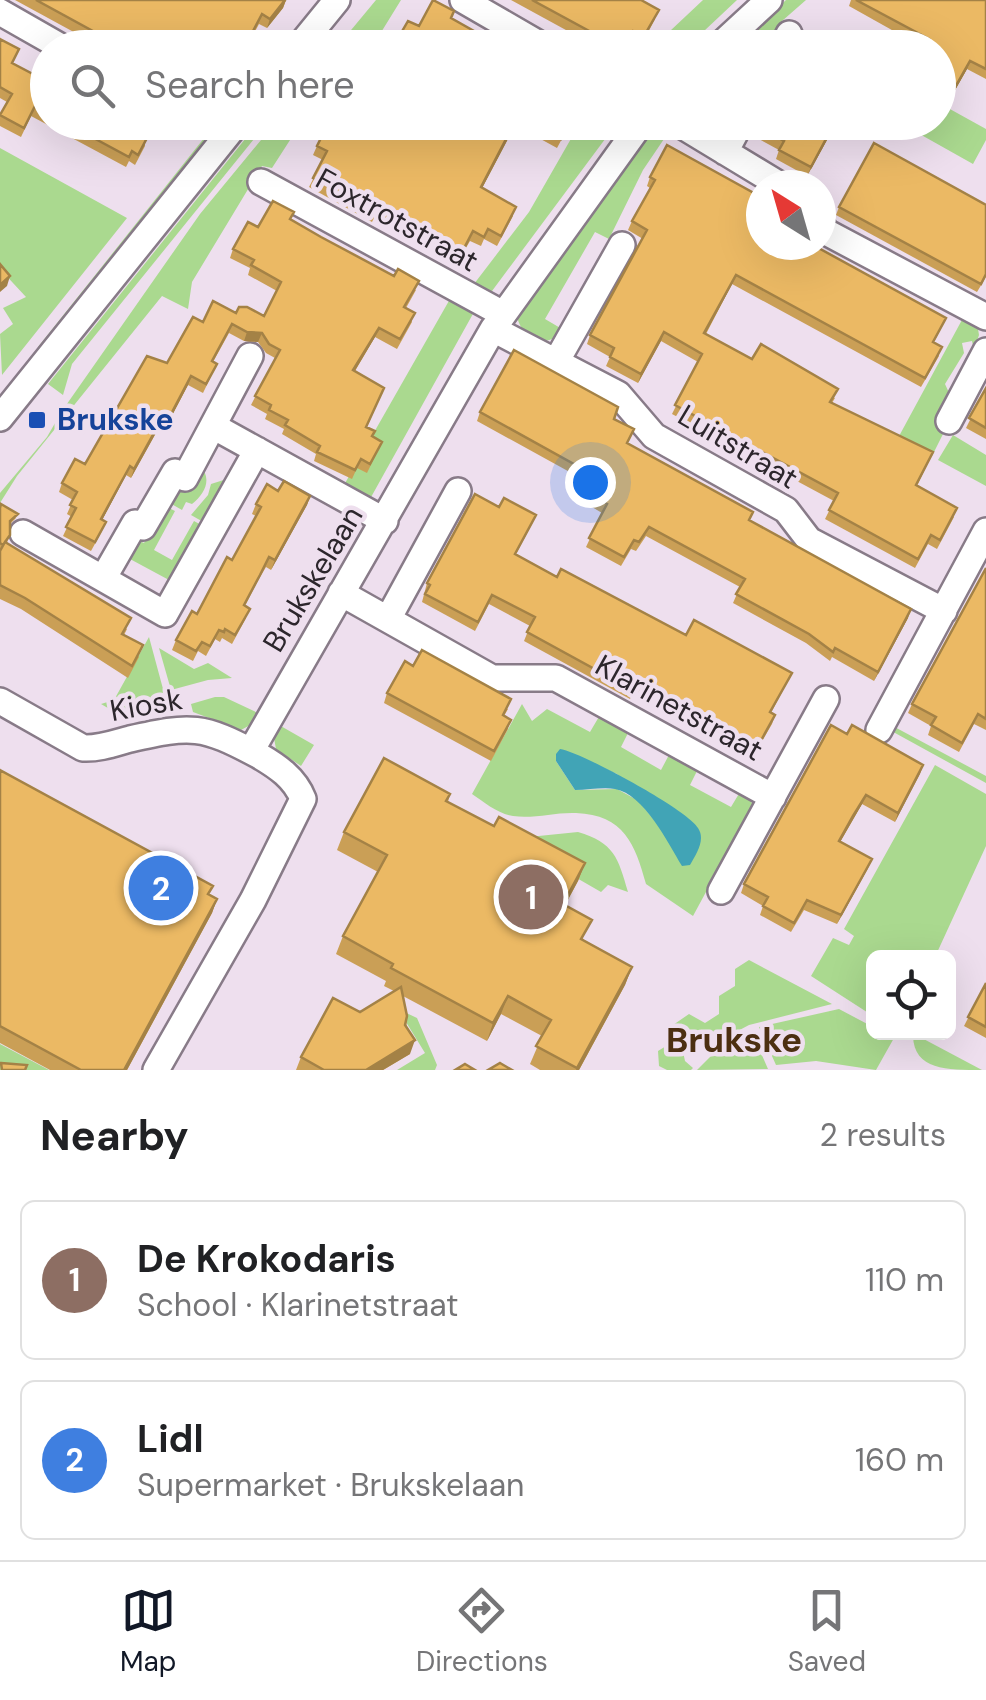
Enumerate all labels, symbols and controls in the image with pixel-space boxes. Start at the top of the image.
search box [30,30,956,140]
icon: search [65,58,120,113]
text: Search here [145,60,355,110]
street label: Foxtrotstraat [309,159,485,280]
north arrow [746,170,836,260]
street label: Luitstraat [671,396,805,498]
place label: Brukske [57,400,174,439]
marker: Brukske [26,409,48,431]
your location [565,457,616,508]
street label: Brukskelaan [254,499,371,659]
street label: Klarinetstraat [589,646,770,770]
street label: Kiosk [107,679,185,730]
pin: 2 [128,850,194,926]
pin: 1 [498,860,564,934]
map controls [866,950,956,1040]
button: locate [866,950,956,1040]
district label: Brukske [666,1017,802,1063]
text: Nearby [40,1108,189,1163]
text: 2 results [820,1114,946,1156]
text: De Krokodaris [137,1234,396,1284]
text: 1 [69,1259,80,1301]
text: 110 m [865,1259,944,1301]
text: School · Klarinetstraat [137,1284,459,1326]
text: Lidl [137,1414,204,1464]
text: 2 [65,1439,84,1481]
text: 160 m [855,1439,944,1481]
text: Supermarket · Brukskelaan [137,1464,524,1506]
tab: Map [120,1583,176,1680]
tab: Directions [416,1583,548,1680]
tab: Saved [788,1583,866,1680]

